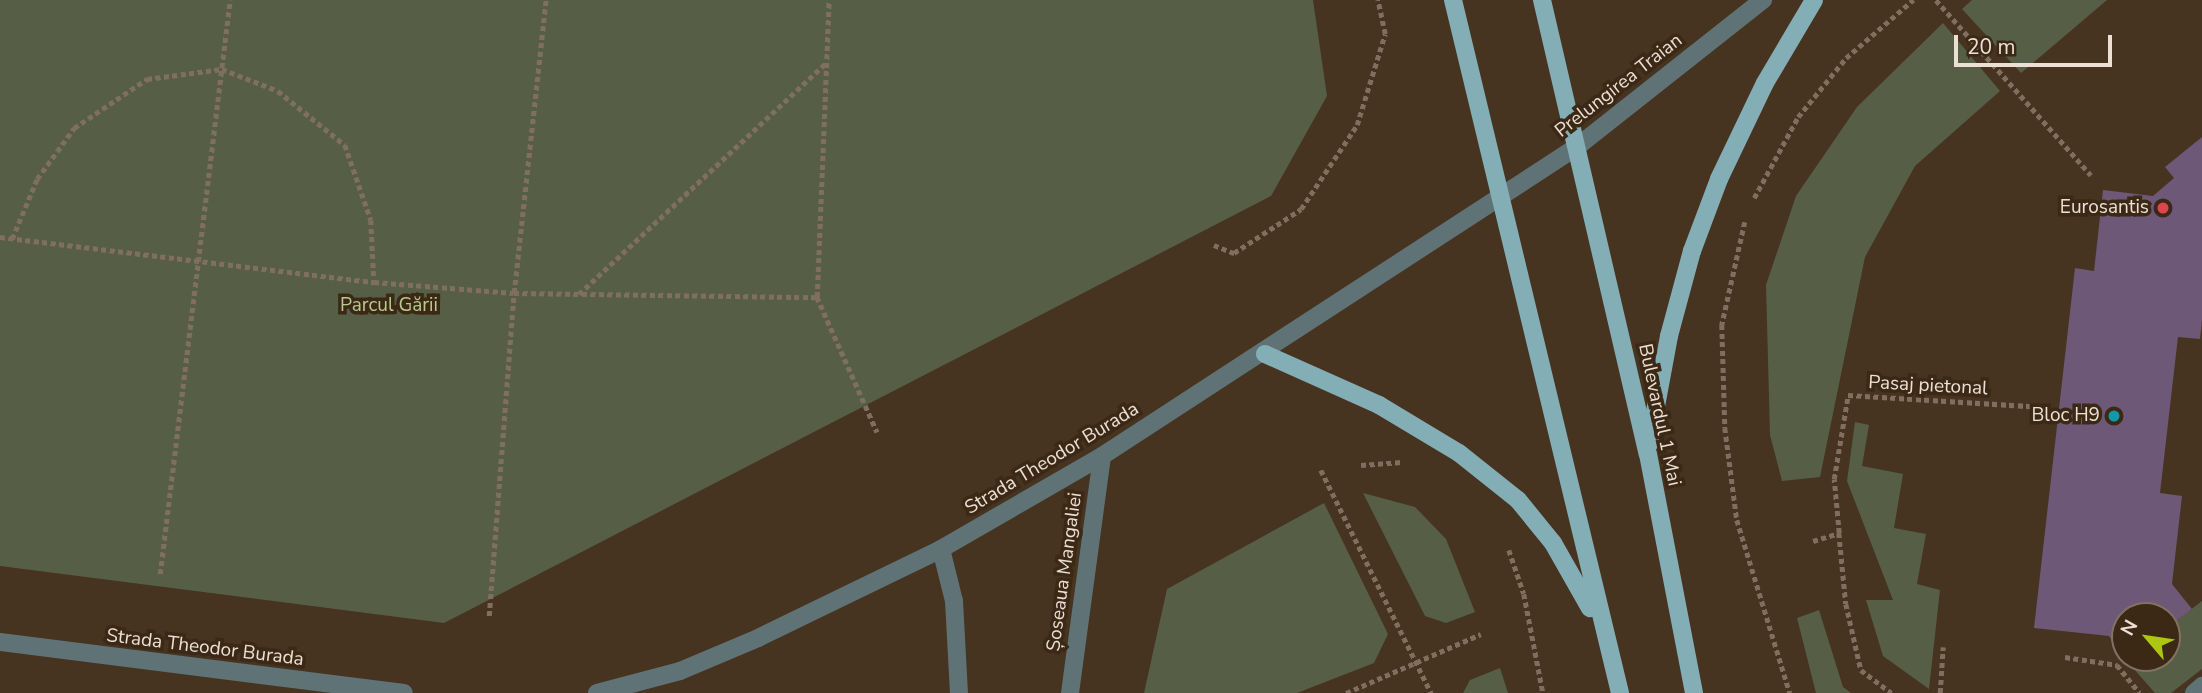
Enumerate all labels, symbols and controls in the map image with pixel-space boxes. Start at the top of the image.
scale bar [1957,21,2114,65]
street label: Prelungirea Traian [1551,29,1687,143]
text: 20 m [1967,33,2016,61]
place label: Eurosantis [2060,197,2149,219]
marker: Eurosantis [2155,200,2171,216]
park label: Parcul Gării [340,295,438,317]
street label: Bulevardul 1 Mai [1633,342,1685,488]
street label: Pasaj pietonal [1868,371,1988,401]
street label: Strada Theodor Burada [961,398,1143,520]
place label: Bloc H9 [2032,405,2100,427]
marker: Bloc H9 [2106,408,2122,424]
street label: Șoseaua Mangaliei [1043,491,1087,653]
north arrow [2111,602,2181,672]
text: N [2115,615,2144,640]
street label: Strada Theodor Burada [105,625,305,671]

